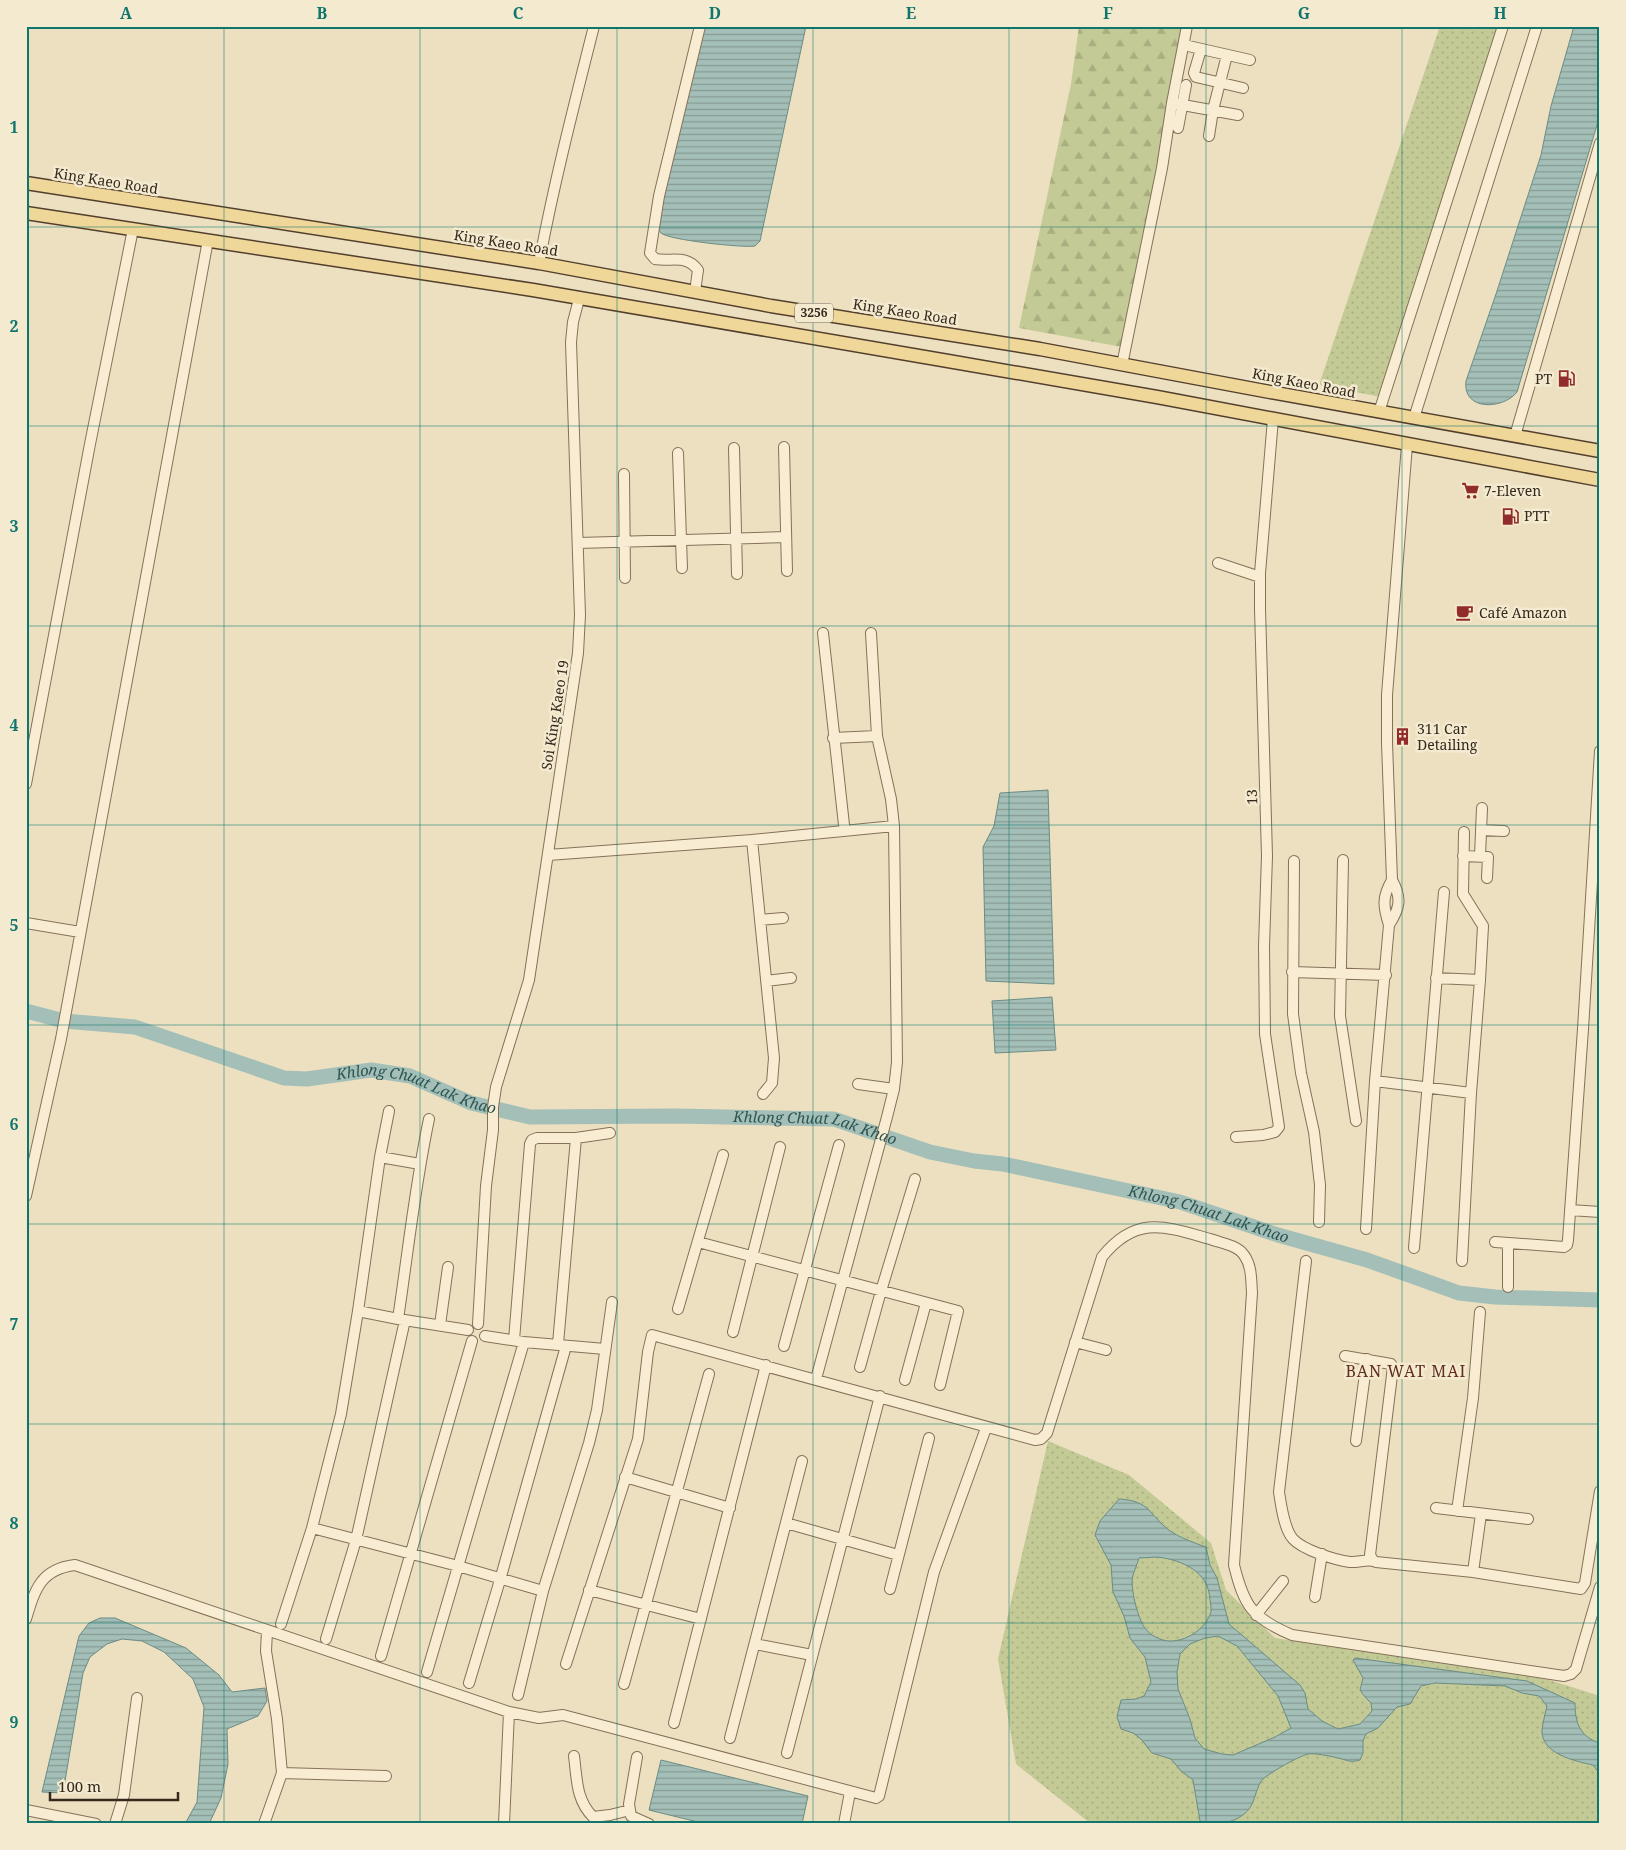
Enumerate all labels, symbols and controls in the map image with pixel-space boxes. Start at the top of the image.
text: A [120,2,133,24]
text: B [317,2,328,24]
text: C [513,2,524,24]
text: D [709,2,721,24]
text: E [906,2,916,24]
text: F [1103,2,1113,24]
text: G [1298,2,1310,24]
text: H [1493,2,1507,24]
text: 1 [9,116,19,138]
street label: King Kaeo Road [53,163,160,198]
street label: King Kaeo Road [453,225,560,260]
street label: King Kaeo Road [852,294,959,329]
road number: 3256 [795,304,833,322]
text: 2 [9,315,19,337]
street label: King Kaeo Road [1251,363,1358,402]
place label: PT [1535,369,1552,388]
fuel station icon: PT [1556,369,1576,389]
supermarket icon: 7-Eleven [1460,481,1480,501]
place label: 7-Eleven [1484,481,1541,500]
fuel station icon: PTT [1500,506,1520,526]
place label: PTT [1524,506,1550,525]
text: 3 [9,515,19,537]
cafe icon: Café Amazon [1455,603,1475,623]
place label: Café Amazon [1479,603,1567,622]
street label: Soi King Kaeo 19 [536,659,573,771]
text: 4 [9,714,19,736]
place label: 311 Car Detailing [1417,719,1478,754]
building icon: 311 Car Detailing [1393,727,1413,747]
street label: 13 [1242,789,1261,805]
text: 5 [9,914,19,936]
water label: Khlong Chuat Lak Khao [334,1059,498,1118]
water label: Khlong Chuat Lak Khao [732,1106,900,1149]
text: 6 [9,1113,19,1135]
water label: Khlong Chuat Lak Khao [1126,1180,1291,1247]
text: 7 [9,1313,19,1335]
district label: BAN WAT MAI [1346,1360,1466,1382]
text: 8 [9,1512,19,1534]
text: 9 [9,1711,19,1733]
scale bar [50,1770,178,1802]
text: 100 m [58,1776,101,1796]

